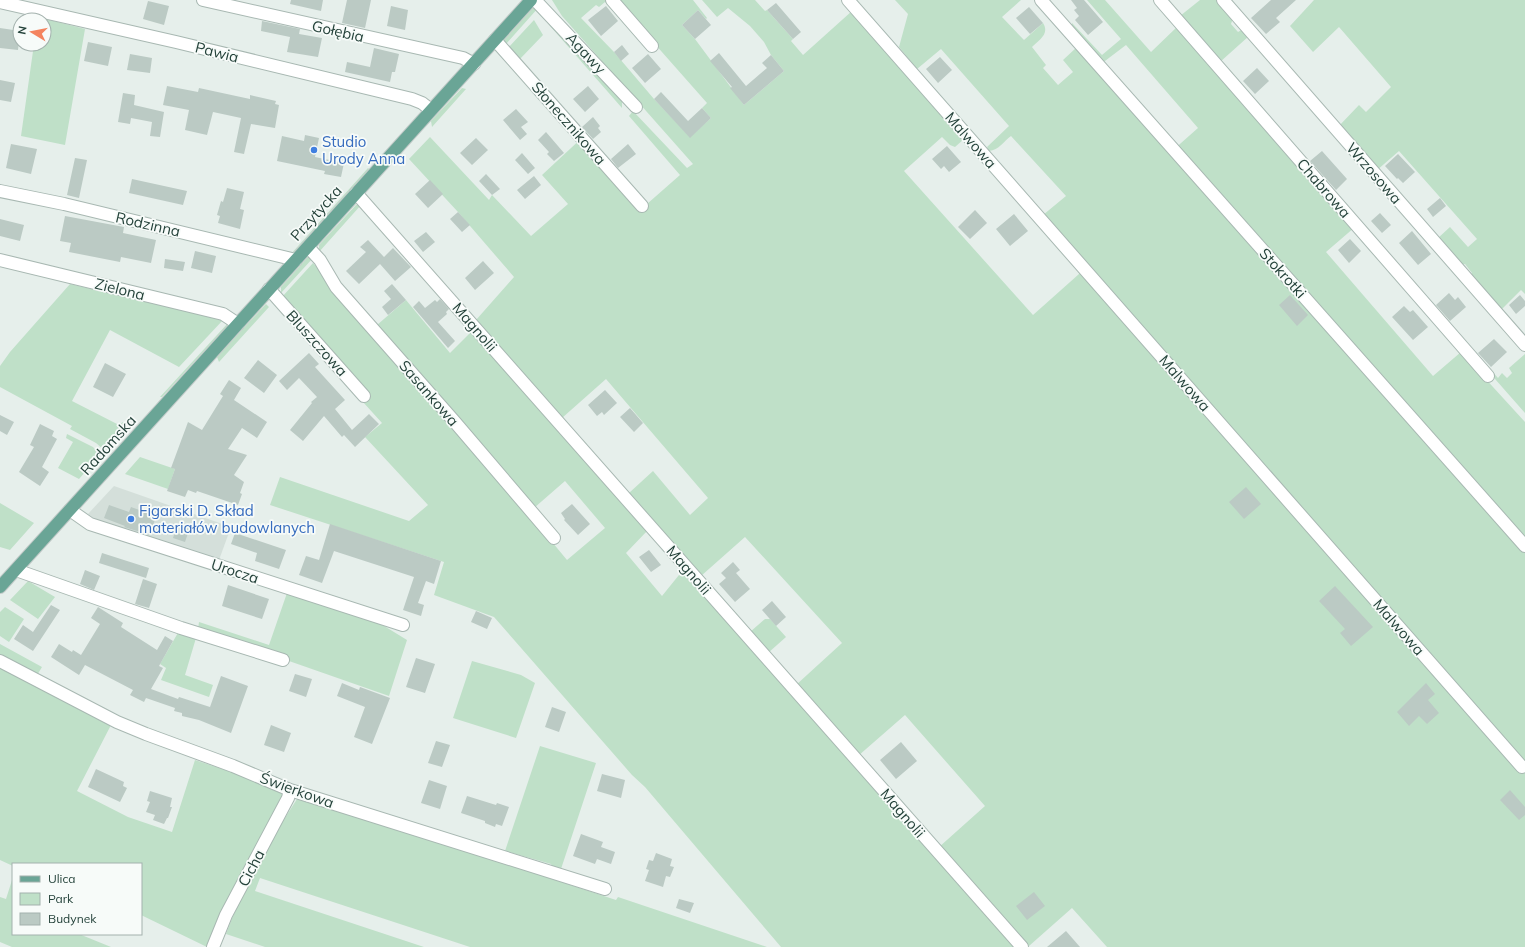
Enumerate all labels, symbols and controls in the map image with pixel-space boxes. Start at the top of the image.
north arrow [12,12,52,52]
street label: Gołębia [310,16,366,46]
text: N [15,25,30,36]
street label: Agawy [562,28,610,78]
street label: Pawia [193,37,241,67]
street label: Słonecznikowa [528,78,610,168]
street label: Malwowa [941,108,1001,172]
place label: Studio Urody Anna [322,132,405,168]
street label: Wrzosowa [1342,138,1406,208]
marker: Studio Urody Anna [309,145,319,155]
street label: Chabrowa [1293,154,1355,222]
street label: Przytycka [286,181,346,245]
street label: Rodzinna [114,207,182,241]
street label: Stokrotki [1255,244,1311,302]
street label: Zielona [93,274,147,304]
street label: Magnolii [448,299,502,355]
street label: Bluszczowa [282,306,352,380]
street label: Malwowa [1155,351,1215,415]
street label: Sasankowa [395,356,463,430]
street label: Radomska [76,411,140,479]
place label: Figarski D. Skład materiałów budowlanych [139,501,315,537]
marker: Figarski D. Skład materiałów budowlanych [126,514,136,524]
street label: Magnolii [662,542,716,598]
street label: Urocza [209,554,261,588]
street label: Malwowa [1369,595,1429,659]
street label: Świerkowa [257,768,337,812]
street label: Magnolii [876,785,930,841]
street label: Cicha [233,846,269,890]
legend [12,863,142,935]
text: Ulica [48,871,76,886]
text: Park [48,891,74,906]
text: Budynek [48,911,97,926]

